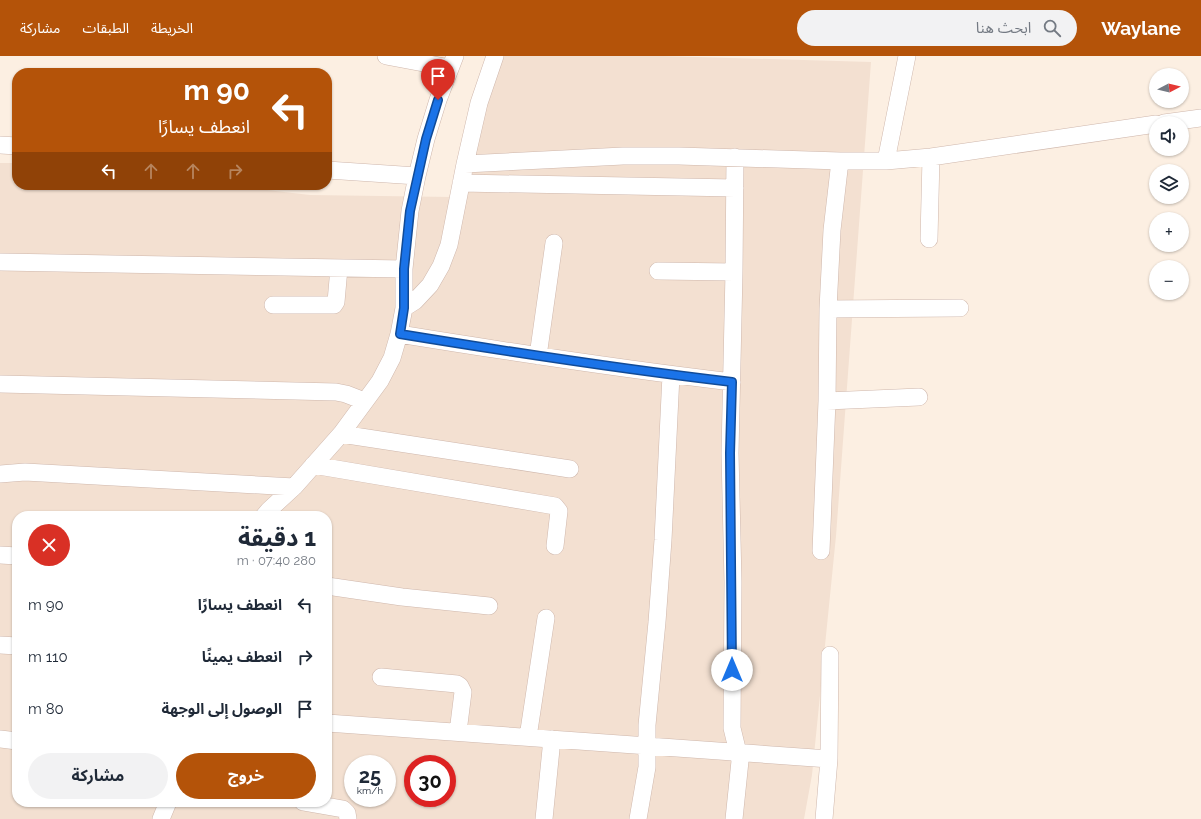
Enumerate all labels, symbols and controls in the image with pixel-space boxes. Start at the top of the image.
search box [797,10,1077,46]
icon: search [1041,17,1063,39]
text: Waylane [1101,17,1181,39]
text: ابحث هنا [976,19,1031,37]
text: مشاركة [20,20,60,36]
text: الطبقات [82,20,129,36]
text: الخريطة [151,20,193,36]
pin [421,59,455,100]
icon: arrive [427,65,449,87]
north arrow [1149,68,1189,108]
map controls [1149,68,1189,300]
text: 90 m [184,74,250,107]
icon: left [264,84,316,136]
text: انعطف يسارًا [158,116,250,137]
button: sound [1149,116,1189,156]
icon: left [98,160,120,182]
icon: ahead [140,160,162,182]
icon: ahead [182,160,204,182]
icon: right [224,160,246,182]
button: layers [1149,164,1189,204]
button: + [1149,212,1189,252]
button: − [1149,260,1189,300]
text: 1 دقيقة [238,523,316,552]
button: close [28,524,70,566]
text: 280 m · 07:40 [237,553,316,568]
icon: left [294,594,316,616]
text: 90 m [28,596,64,614]
text: انعطف يسارًا [198,596,282,614]
icon: right [294,646,316,668]
text: 110 m [28,648,68,666]
text: انعطف يمينًا [202,648,282,666]
position arrow [711,649,753,691]
icon: arrive [294,698,316,720]
text: 80 m [28,700,64,718]
text: الوصول إلى الوجهة [162,700,282,718]
button: مشاركة [28,753,168,799]
button: خروج [176,753,316,799]
speed limit sign: 30 [404,755,456,807]
text: 25 [359,764,381,788]
text: km/h [357,785,383,796]

